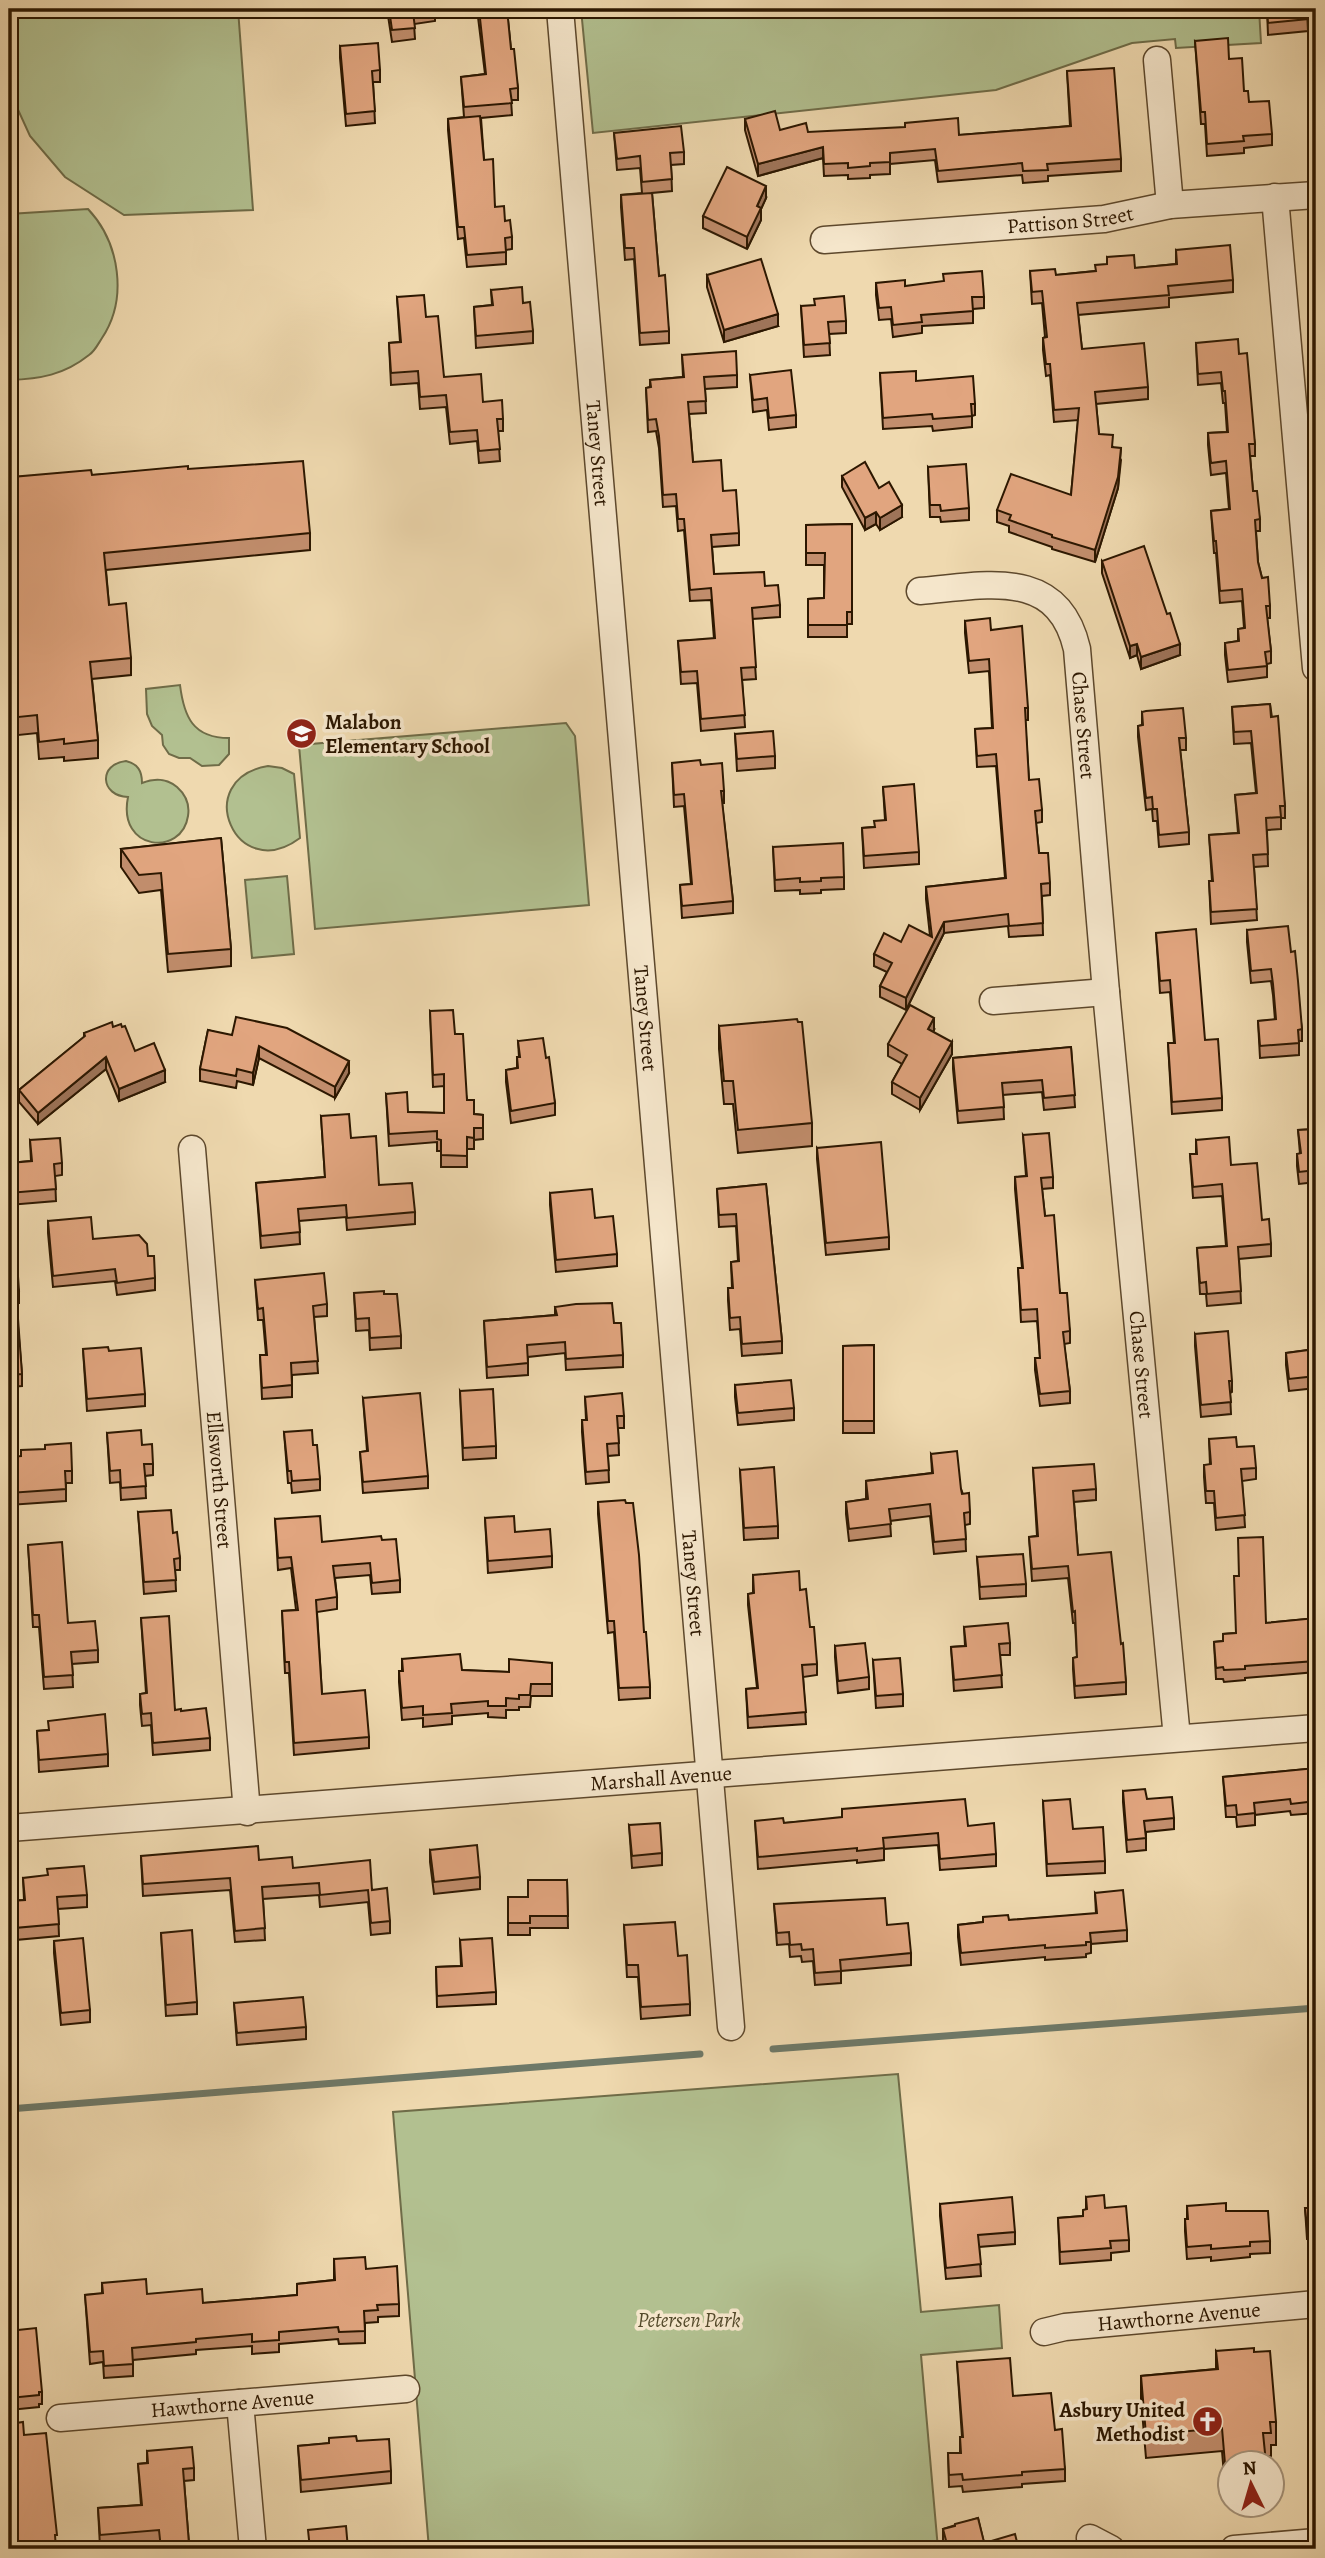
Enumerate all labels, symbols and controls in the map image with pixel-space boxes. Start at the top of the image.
street label: Pattison Street [1006,199,1136,240]
street label: Taney Street [579,399,616,508]
street label: Chase Street [1065,670,1102,780]
place label: Malabon Elementary School [325,708,490,760]
school or university icon: Malabon Elementary School [285,717,319,751]
street label: Taney Street [627,964,664,1073]
street label: Chase Street [1122,1310,1161,1420]
street label: Ellsworth Street [200,1410,239,1550]
street label: Taney Street [675,1529,712,1638]
street label: Marshall Avenue [589,1759,733,1797]
street label: Hawthorne Avenue [1096,2295,1262,2338]
park label: Petersen Park [637,2306,741,2334]
street label: Hawthorne Avenue [150,2383,315,2424]
place label: Asbury United Methodist [1058,2396,1186,2448]
church icon: Asbury United Methodist [1191,2405,1225,2439]
north arrow [1216,2450,1286,2520]
text: N [1242,2454,1258,2482]

